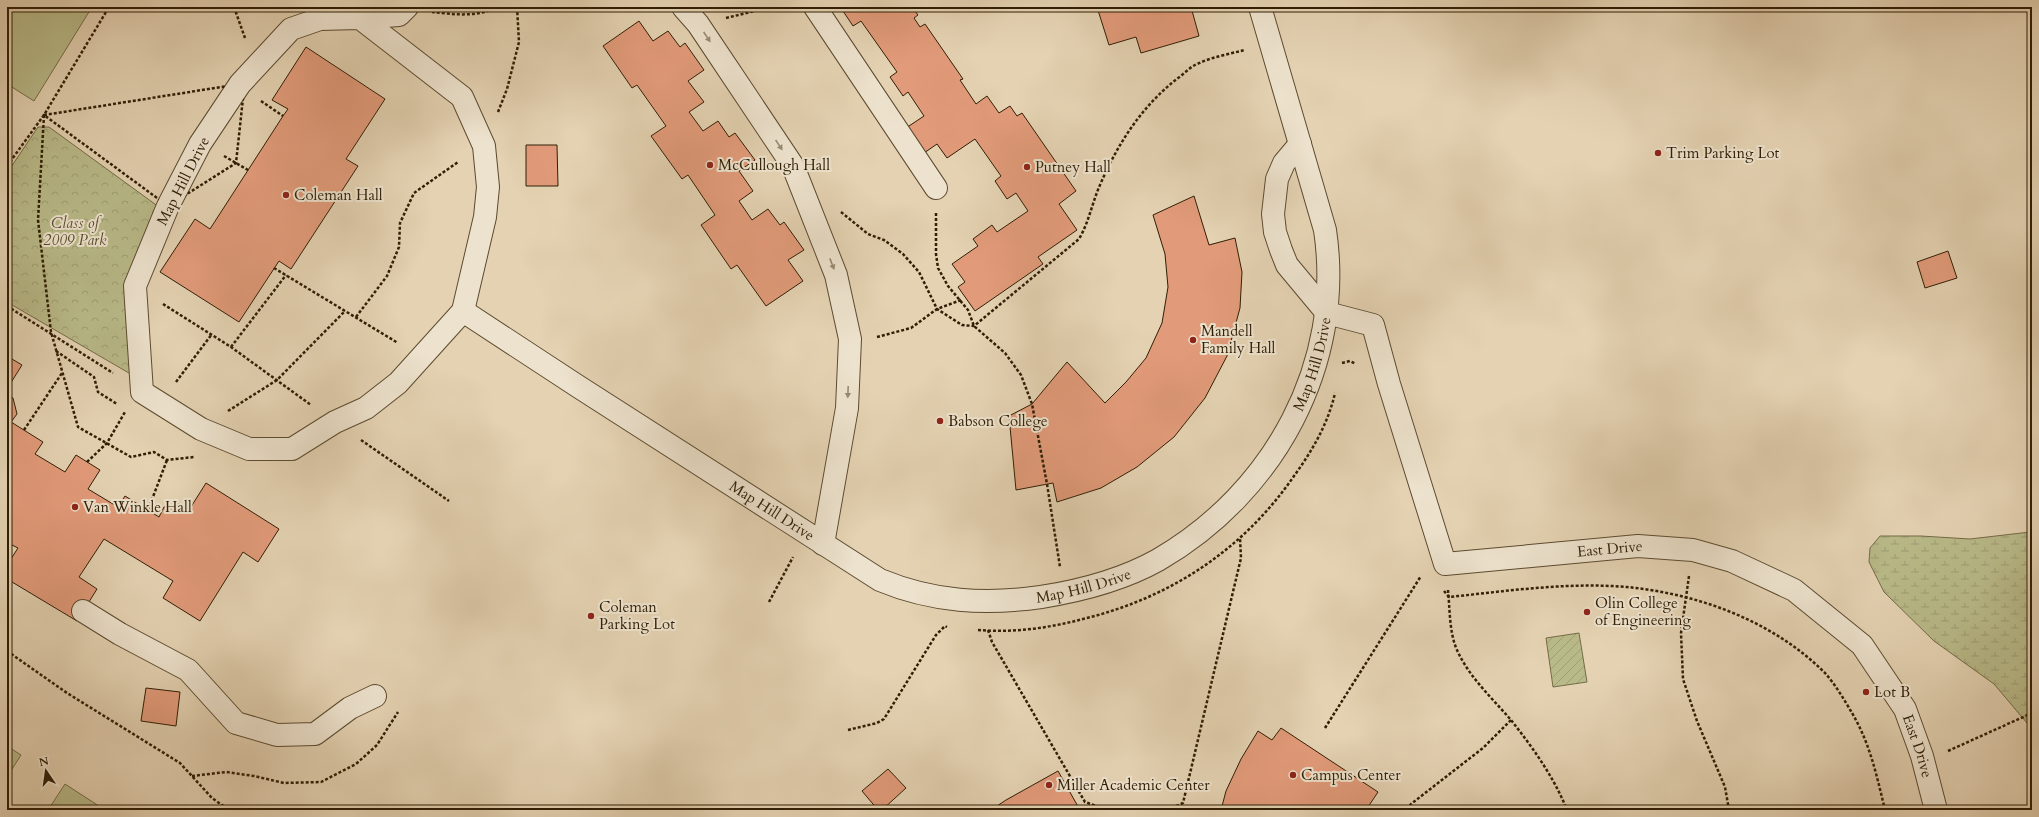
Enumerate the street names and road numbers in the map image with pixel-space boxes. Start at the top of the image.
street label: Map Hill Drive [152,133,214,229]
street label: Map Hill Drive [1288,316,1335,414]
street label: Map Hill Drive [726,476,819,546]
street label: East Drive [1576,536,1644,562]
street label: Map Hill Drive [1035,564,1134,608]
street label: East Drive [1898,711,1937,780]

